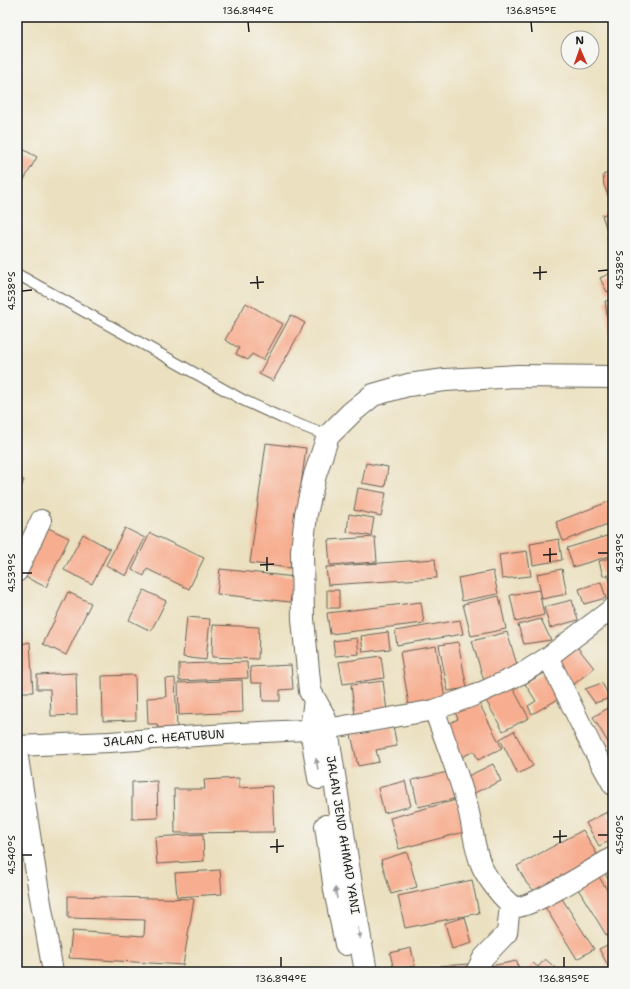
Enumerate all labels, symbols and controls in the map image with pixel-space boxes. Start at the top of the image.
text: 136.894°E [222,4,274,17]
text: 136.895°E [506,4,556,17]
north arrow [560,30,600,70]
text: N [575,33,585,48]
text: 4.538°S [613,250,626,290]
text: 4.538°S [5,271,18,311]
text: 4.539°S [613,533,626,572]
text: 4.539°S [5,553,18,592]
street label: JALAN C. HEATUBUN [103,726,225,750]
street label: JALAN JEND AHMAD YANI [323,755,364,916]
one-way arrow [314,758,320,770]
text: 4.540°S [613,815,626,855]
text: 4.540°S [5,835,18,875]
one-way arrow [333,886,339,899]
one-way arrow [357,927,363,939]
text: 136.894°E [255,972,307,985]
text: 136.895°E [539,972,589,985]

